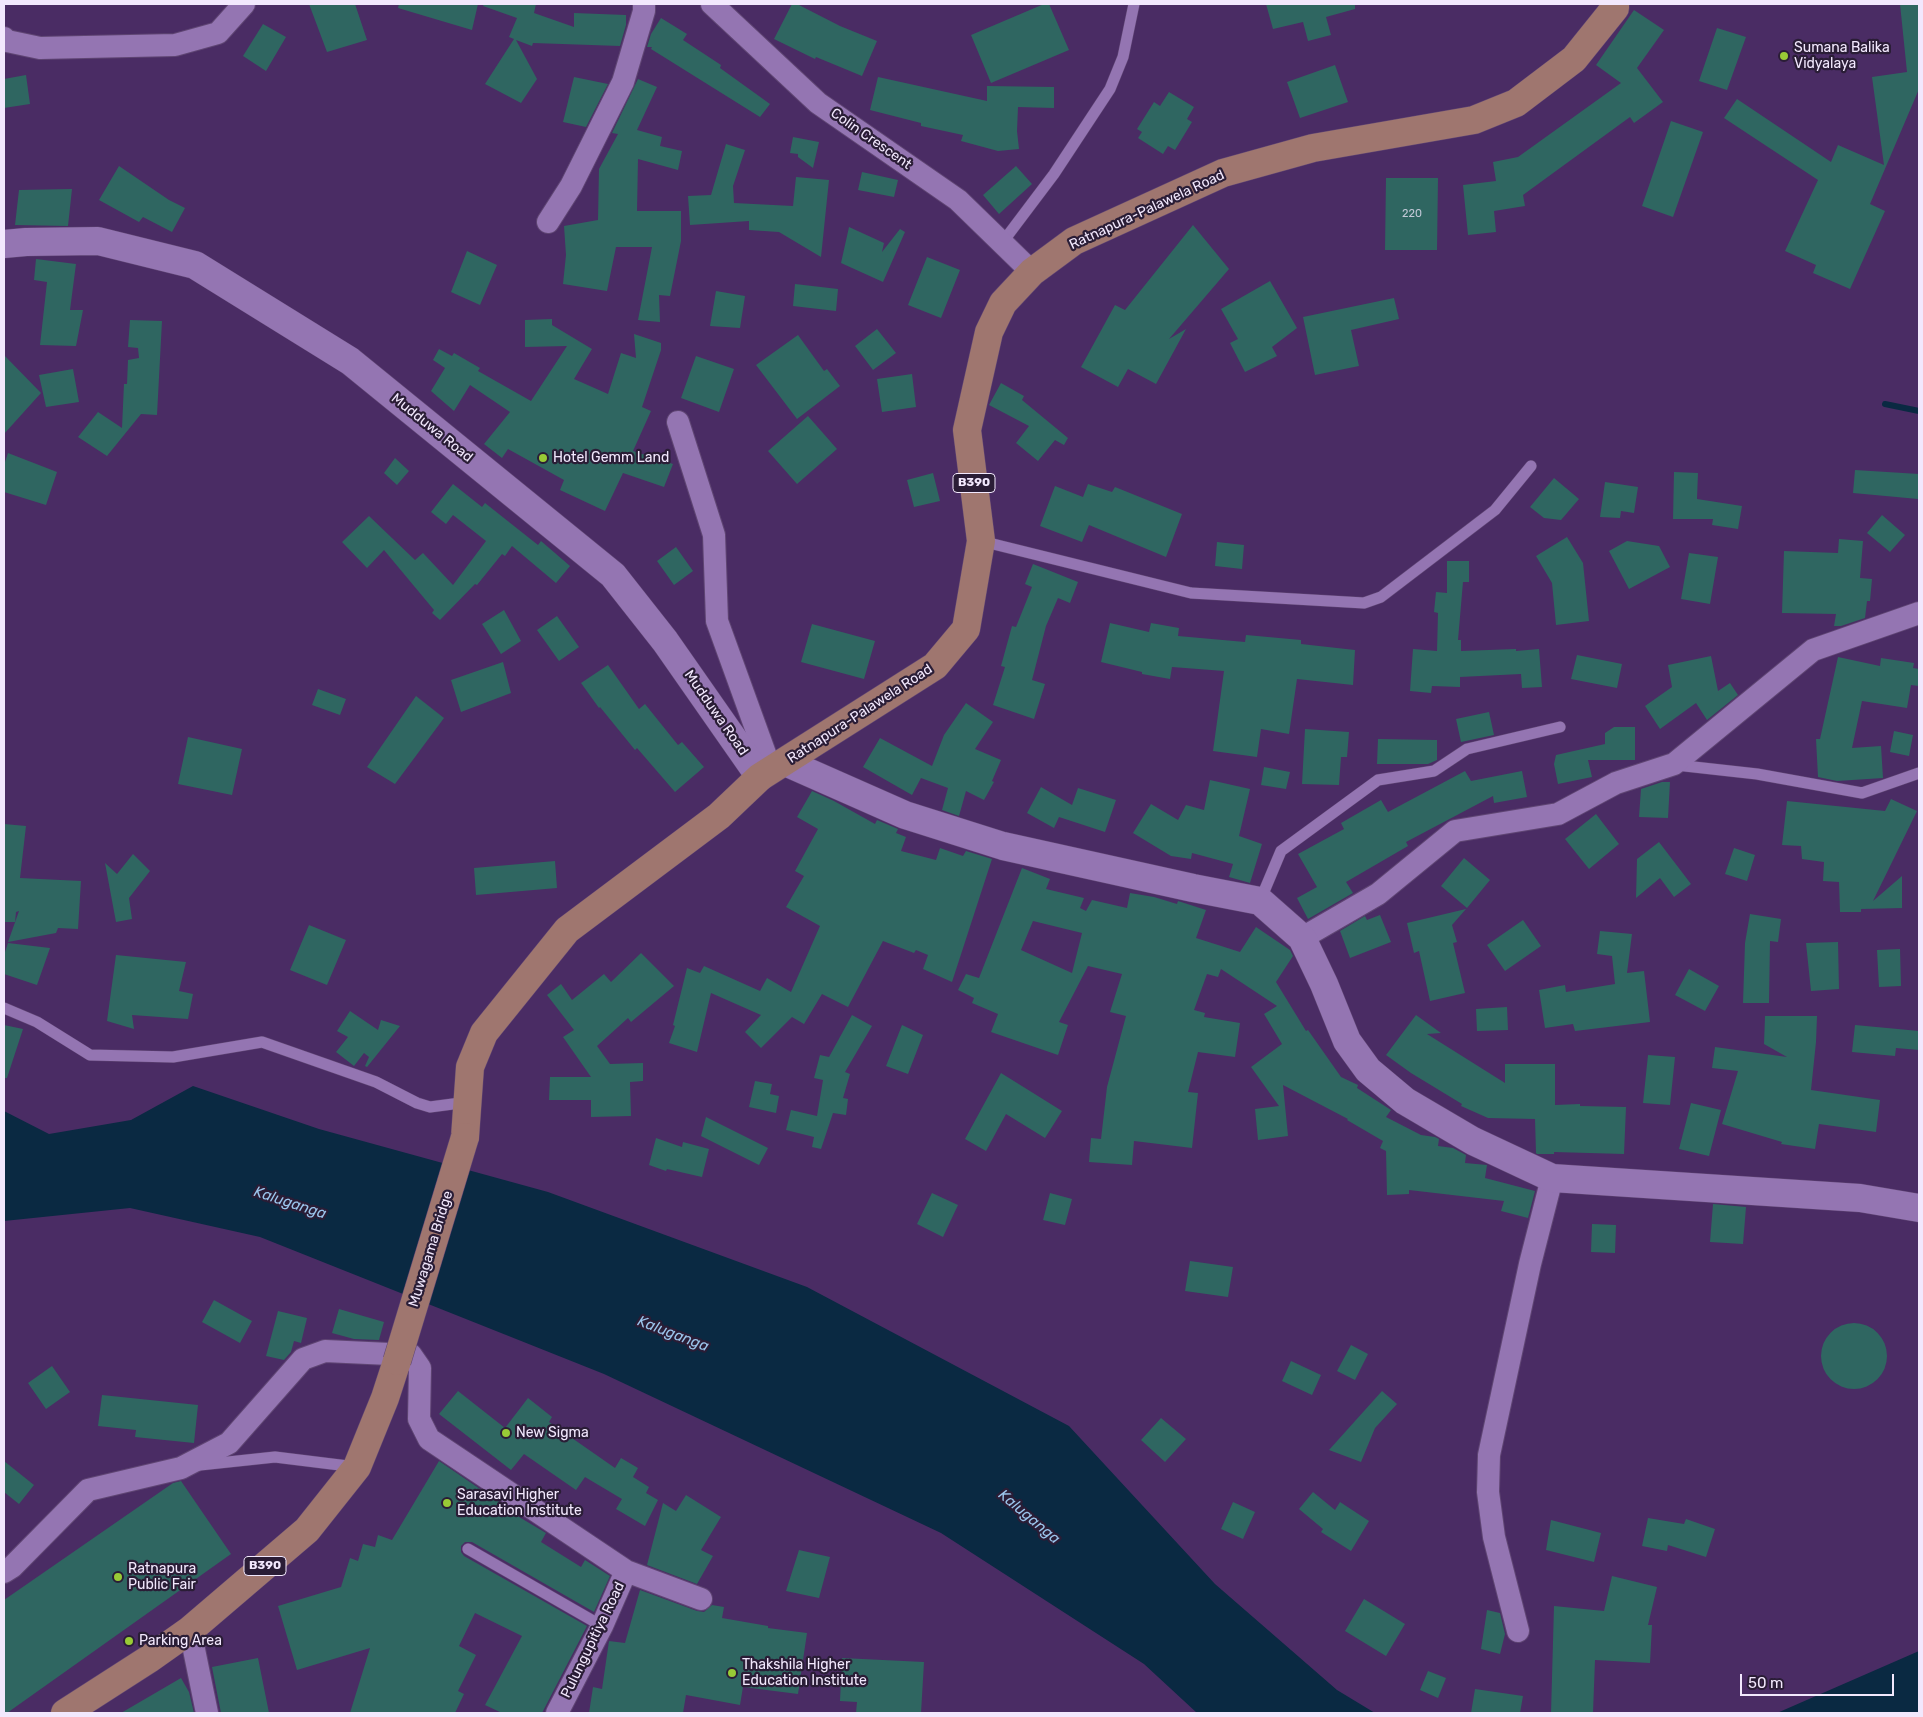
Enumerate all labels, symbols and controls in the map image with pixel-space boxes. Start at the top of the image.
place label: Sumana Balika Vidyalaya [1794,40,1890,72]
marker: Sumana Balika Vidyalaya [1778,50,1790,62]
street label: Colin Crescent [827,105,915,173]
street label: Ratnapura-Palawela Road [1067,167,1227,253]
house number: 220 [1402,207,1422,221]
street label: Mudduwa Road [388,390,476,466]
place label: Hotel Gemm Land [553,450,669,466]
marker: Hotel Gemm Land [537,452,549,464]
road number: B390 [953,473,995,492]
street label: Ratnapura-Palawela Road [784,661,936,767]
street label: Mudduwa Road [680,667,752,759]
water label: Kaluganga [252,1183,328,1223]
street label: Muwagama Bridge [405,1189,457,1309]
water label: Kaluganga [635,1312,711,1356]
place label: New Sigma [516,1425,589,1441]
marker: New Sigma [500,1427,512,1439]
water label: Kaluganga [995,1486,1063,1548]
place label: Sarasavi Higher Education Institute [457,1487,582,1520]
marker: Sarasavi Higher Education Institute [441,1497,453,1509]
road number: B390 [244,1556,286,1575]
place label: Ratnapura Public Fair [128,1561,196,1594]
marker: Ratnapura Public Fair [112,1571,124,1583]
street label: Pulungupitiya Road [558,1579,628,1701]
place label: Parking Area [139,1633,222,1649]
marker: Parking Area [123,1635,135,1647]
place label: Thakshila Higher Education Institute [742,1657,867,1690]
scale bar [1743,1664,1897,1696]
marker: Thakshila Higher Education Institute [726,1667,738,1679]
text: 50 m [1748,1674,1783,1692]

